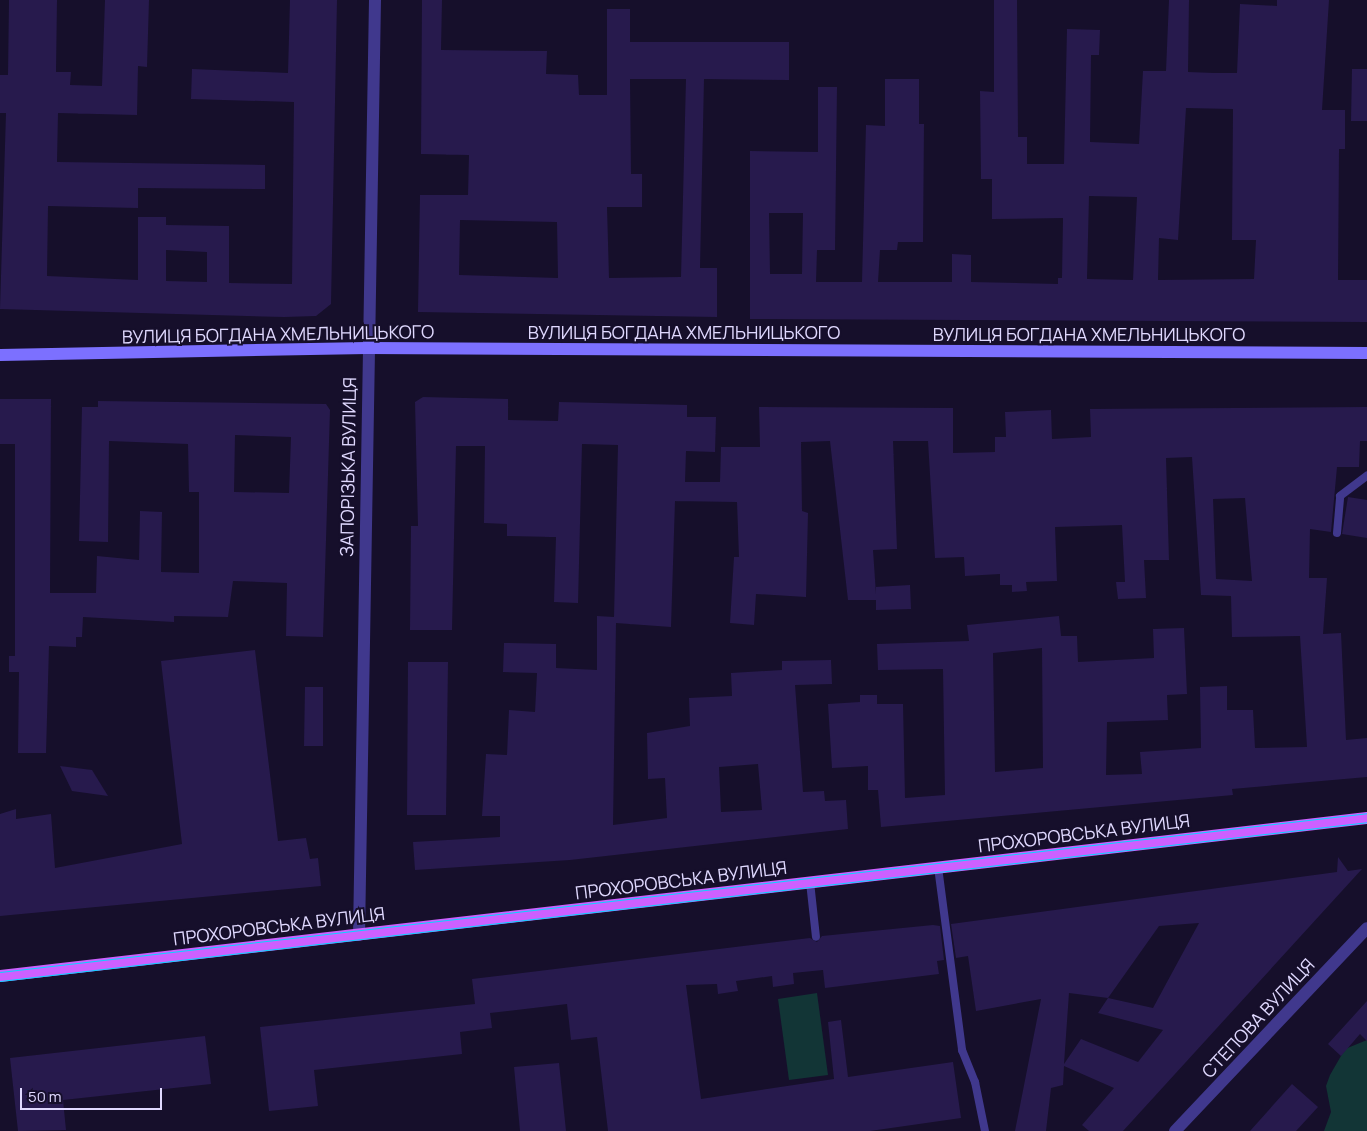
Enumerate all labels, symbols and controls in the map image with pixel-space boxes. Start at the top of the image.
street label: ВУЛИЦЯ БОГДАНА ХМЕЛЬНИЦЬКОГО [122,320,434,348]
street label: ВУЛИЦЯ БОГДАНА ХМЕЛЬНИЦЬКОГО [528,321,840,343]
street label: ВУЛИЦЯ БОГДАНА ХМЕЛЬНИЦЬКОГО [933,323,1245,345]
street label: ЗАПОРІЗЬКА ВУЛИЦЯ [336,377,360,557]
street label: ПРОХОРОВСЬКА ВУЛИЦЯ [977,809,1191,857]
street label: ПРОХОРОВСЬКА ВУЛИЦЯ [574,856,788,904]
street label: ПРОХОРОВСЬКА ВУЛИЦЯ [172,902,386,950]
street label: СТЕПОВА ВУЛИЦЯ [1197,954,1319,1082]
scale bar [22,1078,165,1110]
text: 50 m [28,1086,62,1107]

